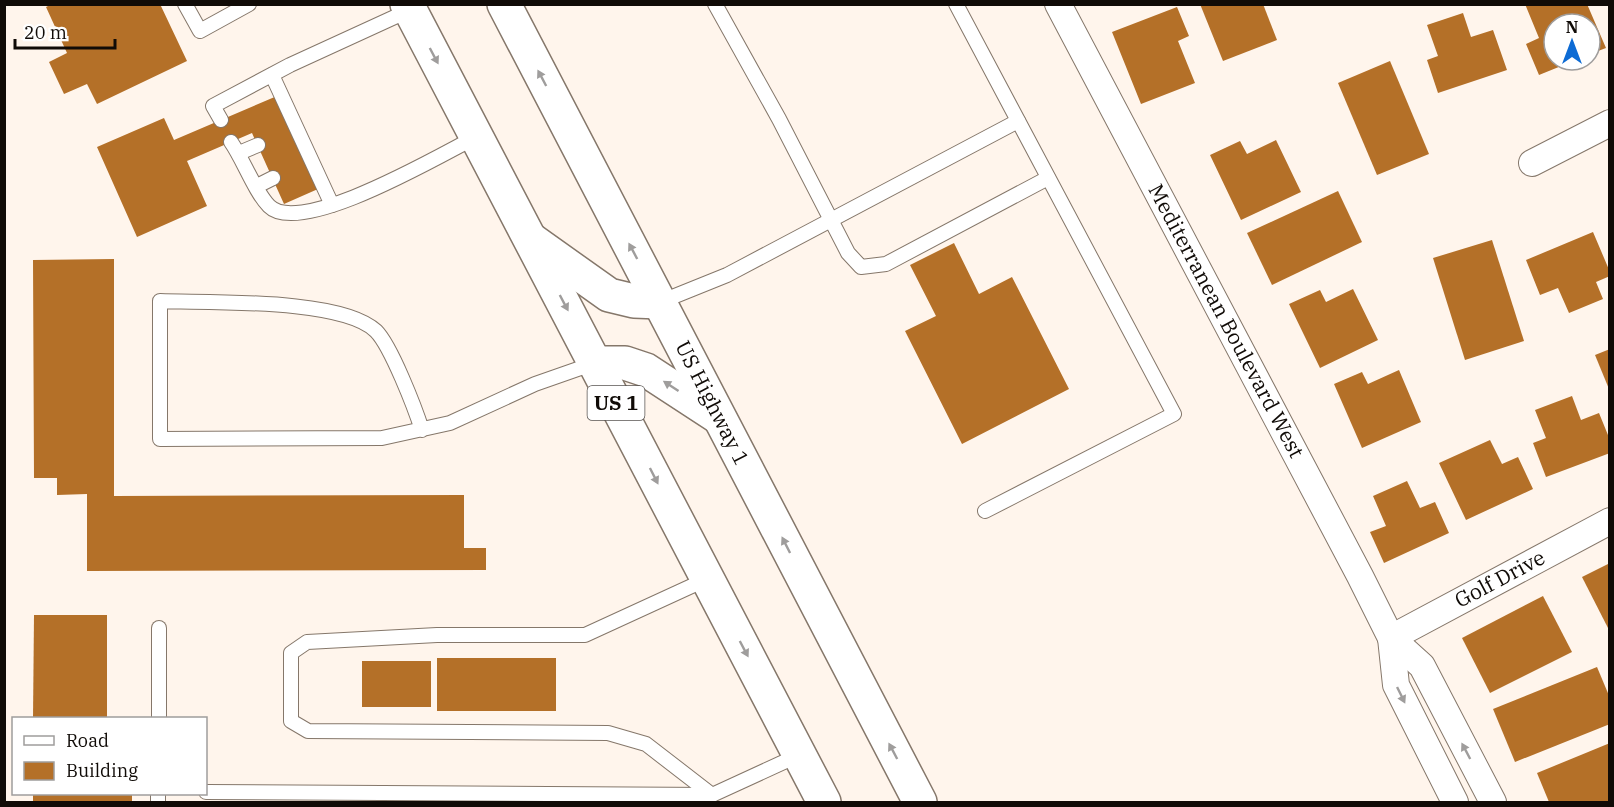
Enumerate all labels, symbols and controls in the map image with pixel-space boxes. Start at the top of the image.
scale bar [15,12,116,50]
north arrow [1542,12,1602,72]
text: N [1566,17,1578,37]
text: 20 m [24,21,67,44]
one-way arrow [429,48,439,65]
one-way arrow [537,69,547,86]
street label: Mediterranean Boulevard West [1143,179,1311,462]
one-way arrow [628,242,637,259]
one-way arrow [559,295,569,312]
street label: US Highway 1 [669,336,756,470]
one-way arrow [663,380,679,392]
road number: US 1 [588,386,644,420]
one-way arrow [649,468,659,485]
one-way arrow [781,537,790,554]
street label: Golf Drive [1450,543,1550,614]
one-way arrow [739,641,749,658]
one-way arrow [1396,687,1405,704]
legend [12,717,207,795]
text: Road [66,729,109,752]
one-way arrow [888,742,898,759]
one-way arrow [1461,742,1471,759]
text: Building [66,759,138,782]

